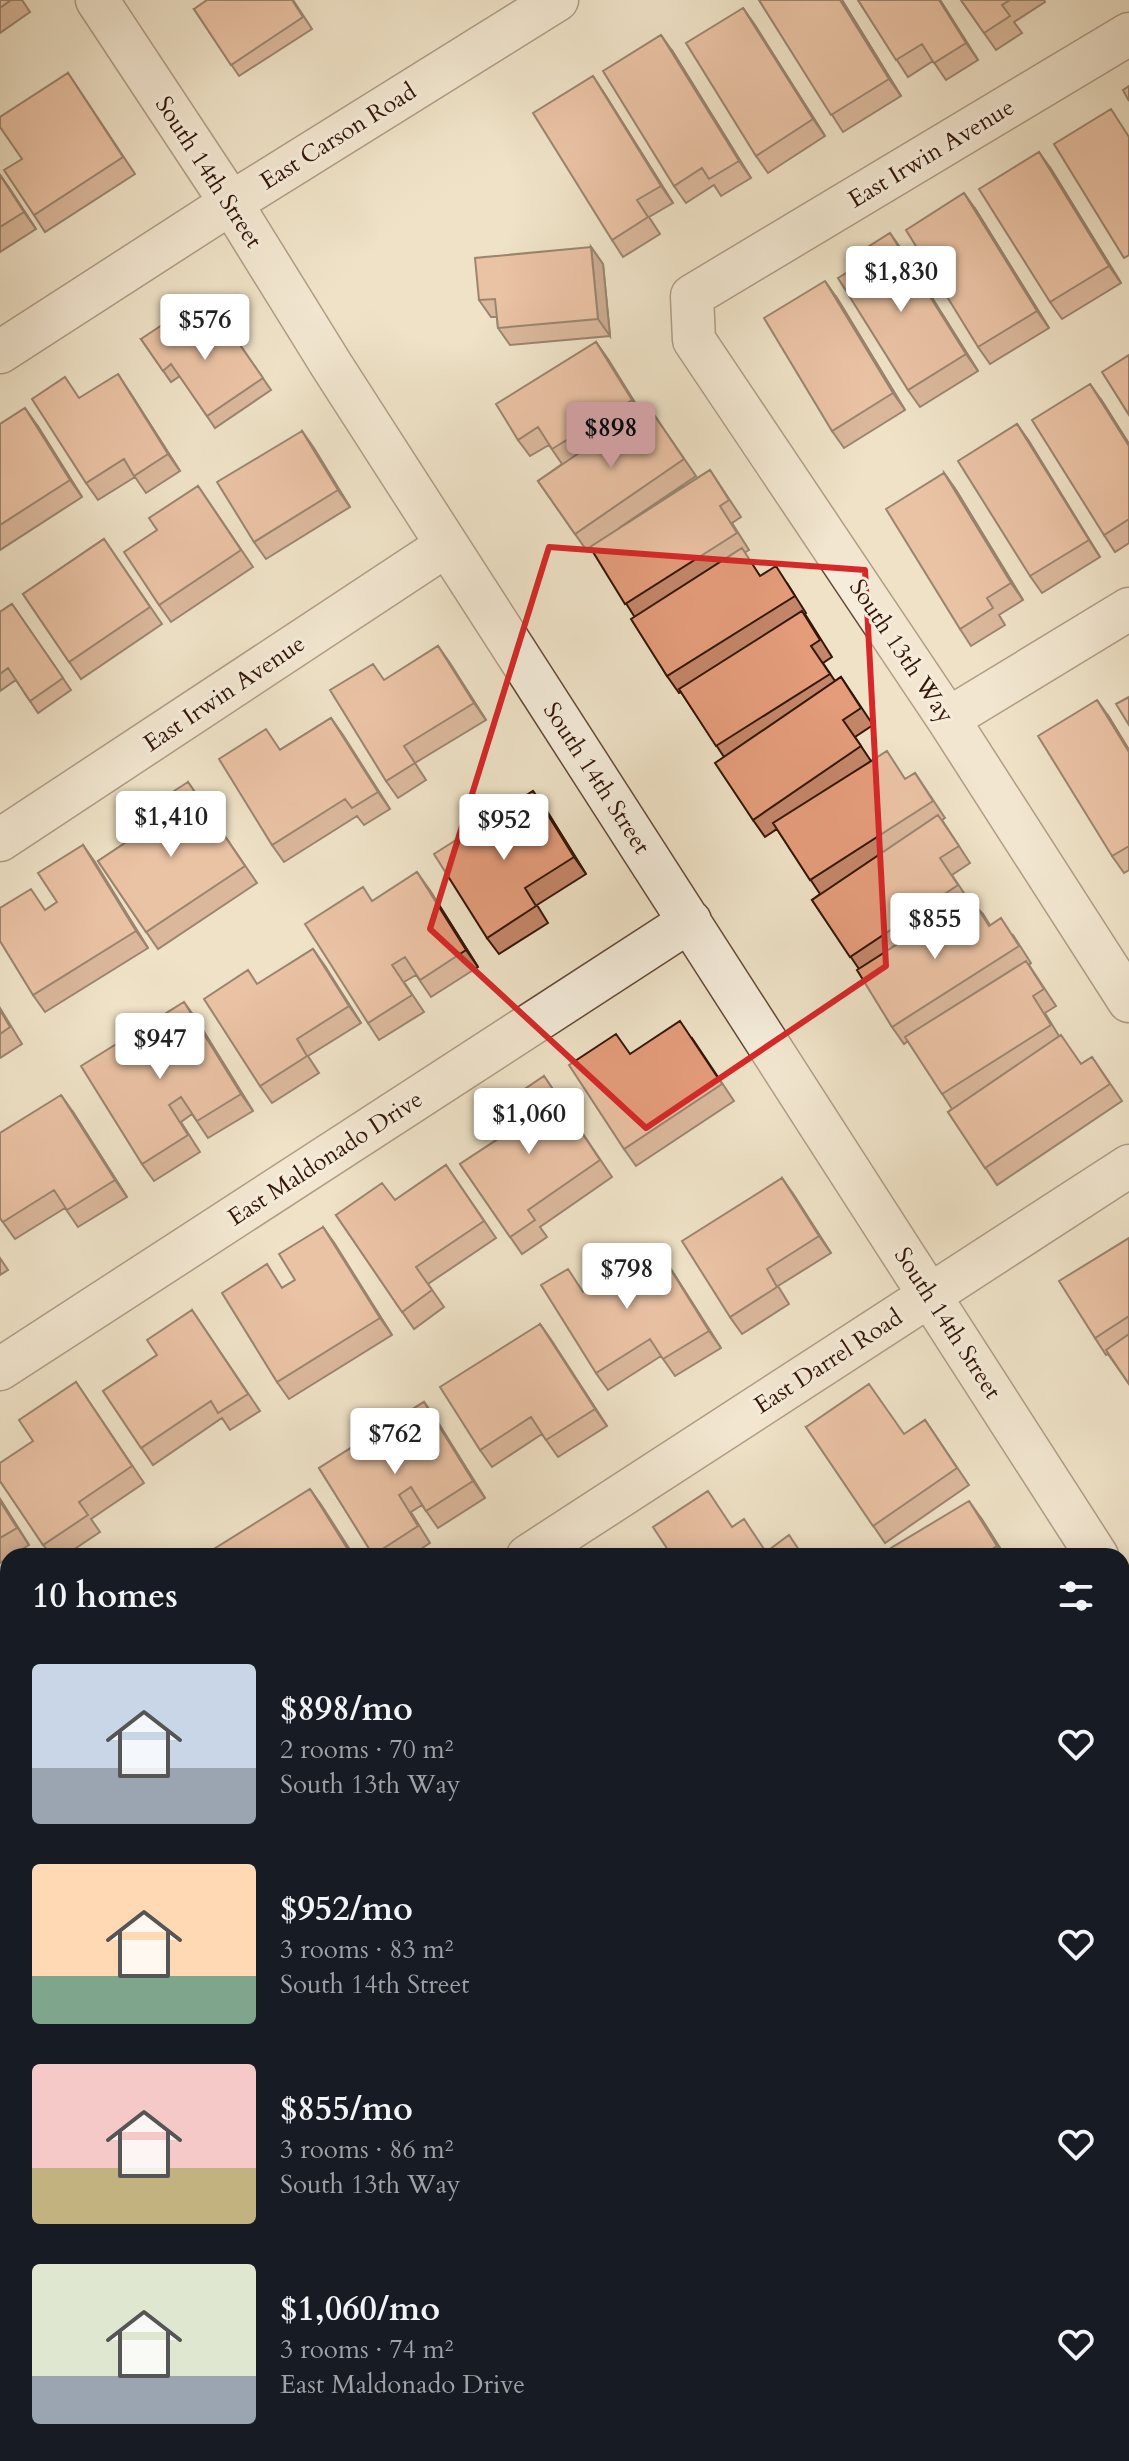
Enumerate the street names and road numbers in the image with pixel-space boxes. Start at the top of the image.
street label: East Carson Road [254,75,423,198]
street label: South 14th Street [147,90,270,255]
street label: East Irwin Avenue [842,91,1020,216]
street label: South 13th Way [841,573,962,730]
street label: East Irwin Avenue [137,627,311,760]
street label: South 14th Street [535,696,658,861]
street label: East Maldonado Drive [221,1083,429,1234]
street label: South 14th Street [886,1241,1009,1406]
street label: East Darrel Road [748,1301,909,1422]

